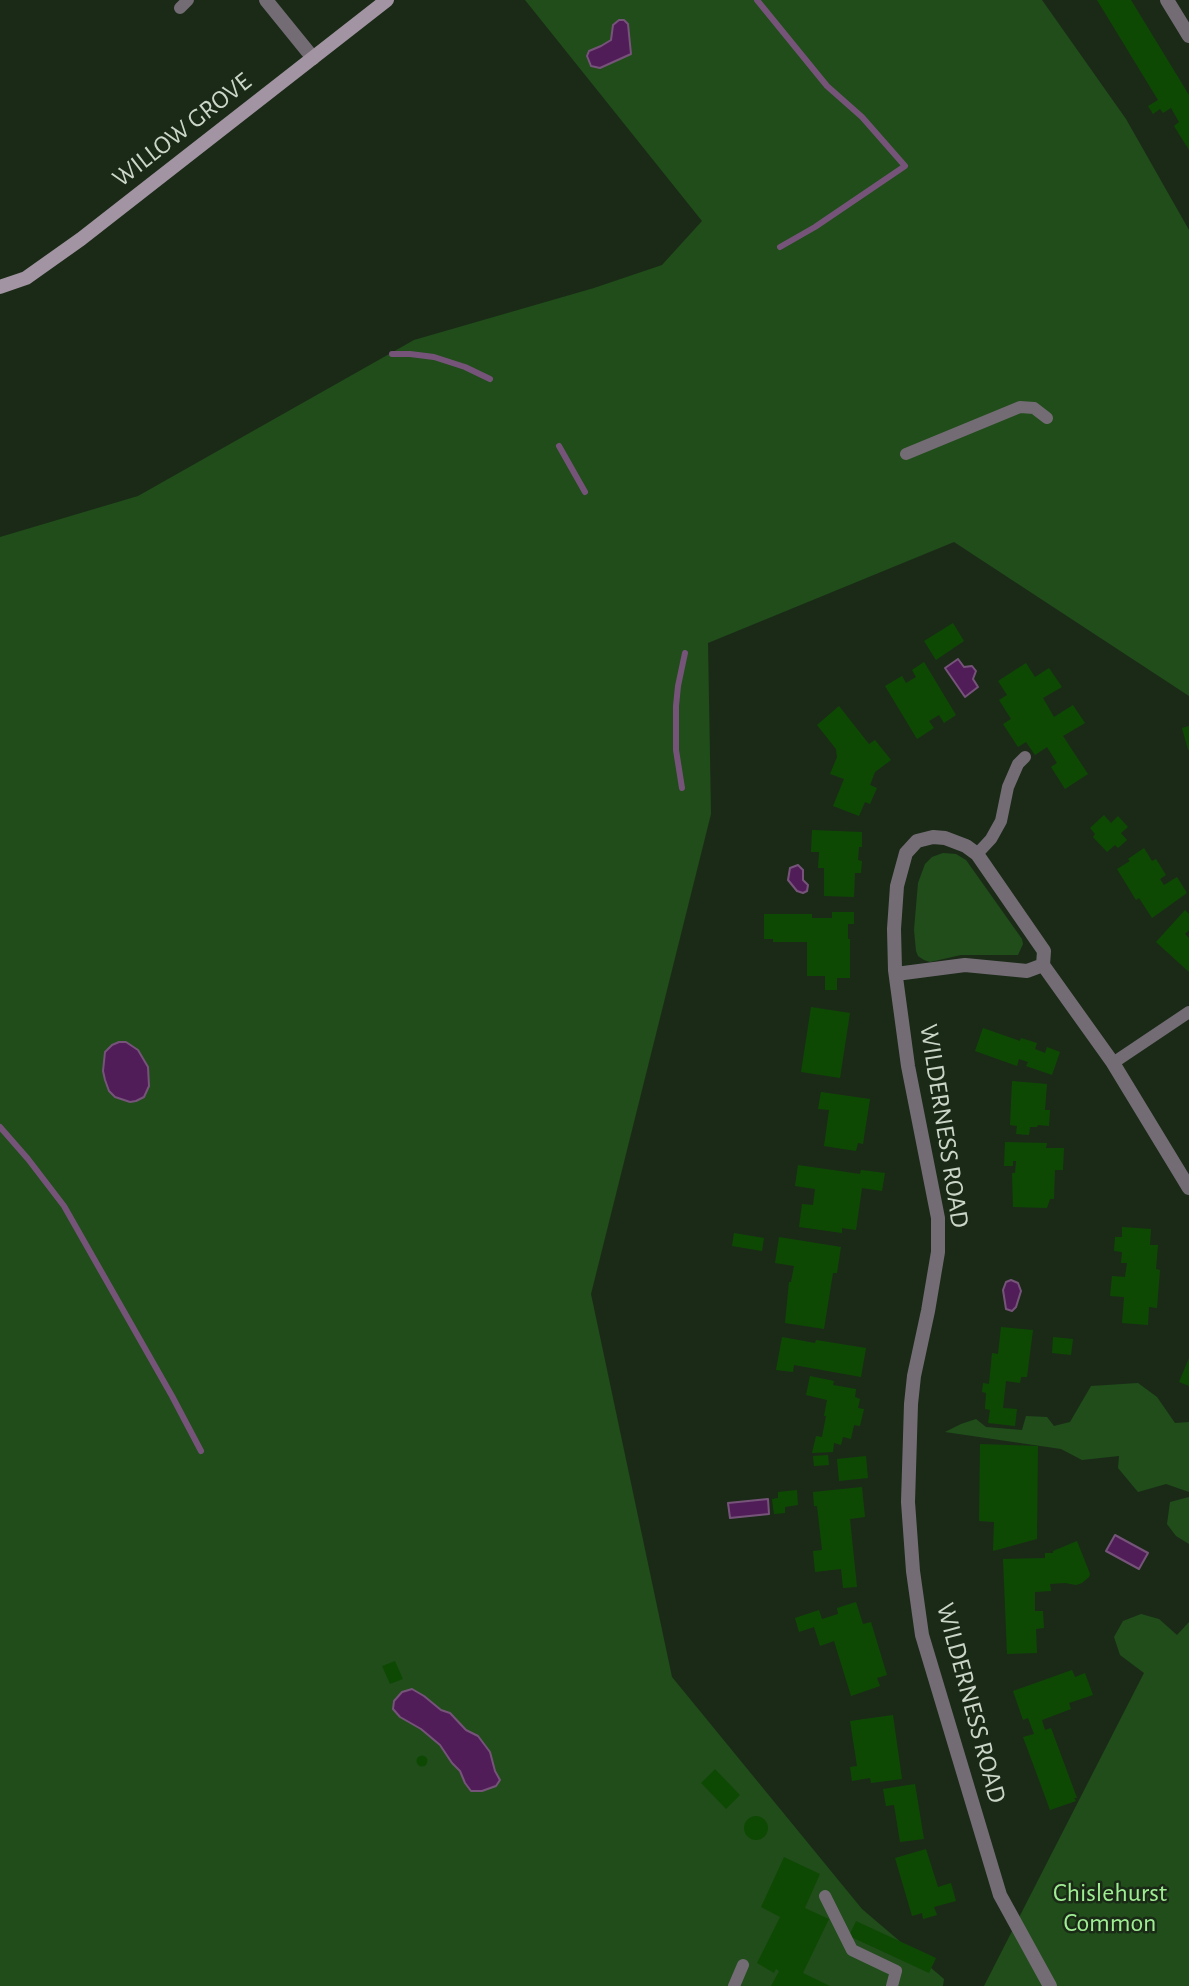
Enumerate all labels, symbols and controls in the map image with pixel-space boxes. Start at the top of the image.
street label: WILLOW GROVE [106,66,258,194]
street label: WILDERNESS ROAD [912,1022,976,1230]
street label: WILDERNESS ROAD [929,1599,1013,1807]
park label: Chislehurst Common [1053,1877,1167,1938]

